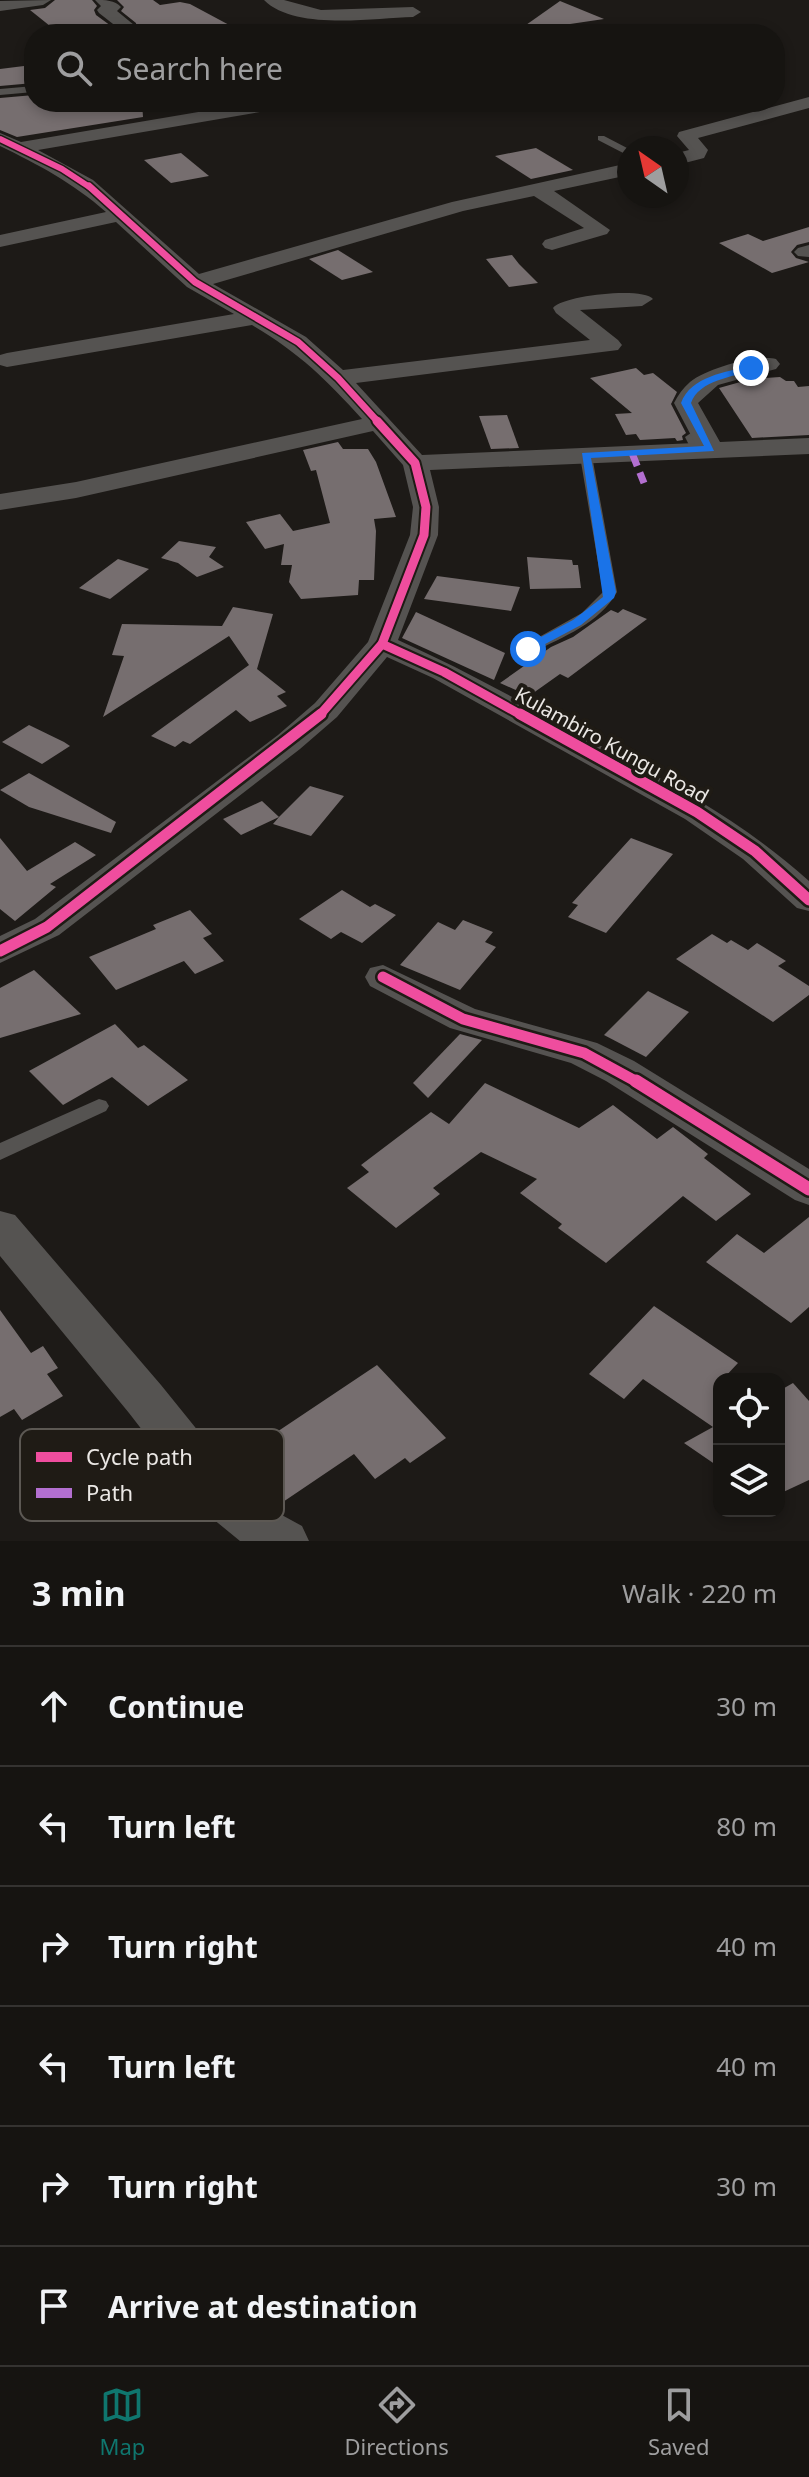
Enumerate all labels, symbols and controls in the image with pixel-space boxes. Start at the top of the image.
search box [24,24,785,112]
icon: search [52,46,96,90]
text: Search here [116,48,283,89]
north arrow [617,136,689,208]
route end [733,350,769,386]
route start [510,631,546,667]
street label: Kulambiro Kungu Road [510,680,714,810]
map controls [713,1373,785,1517]
button: locate [713,1373,785,1445]
legend [20,1429,284,1521]
text: Cycle path [86,1441,193,1471]
button: layers [713,1445,785,1517]
text: Path [86,1477,133,1507]
text: 3 min [32,1570,126,1616]
text: Walk · 220 m [622,1575,777,1611]
icon: ahead [32,1684,76,1728]
text: Continue [108,1686,244,1727]
text: 30 m [716,1688,777,1724]
icon: left [32,1804,76,1848]
text: Turn left [108,1806,236,1847]
text: 80 m [716,1808,777,1844]
icon: right [32,1924,76,1968]
text: Turn right [108,1926,258,1967]
text: 40 m [716,1928,777,1964]
icon: left [32,2044,76,2088]
text: Turn left [108,2046,236,2087]
text: 40 m [716,2048,777,2084]
icon: right [32,2164,76,2208]
text: Turn right [108,2166,258,2207]
text: 30 m [716,2168,777,2204]
icon: arrive [32,2284,76,2328]
text: Arrive at destination [108,2286,418,2327]
tab: Map [100,2383,145,2461]
tab: Directions [344,2383,449,2461]
tab: Saved [648,2383,709,2461]

